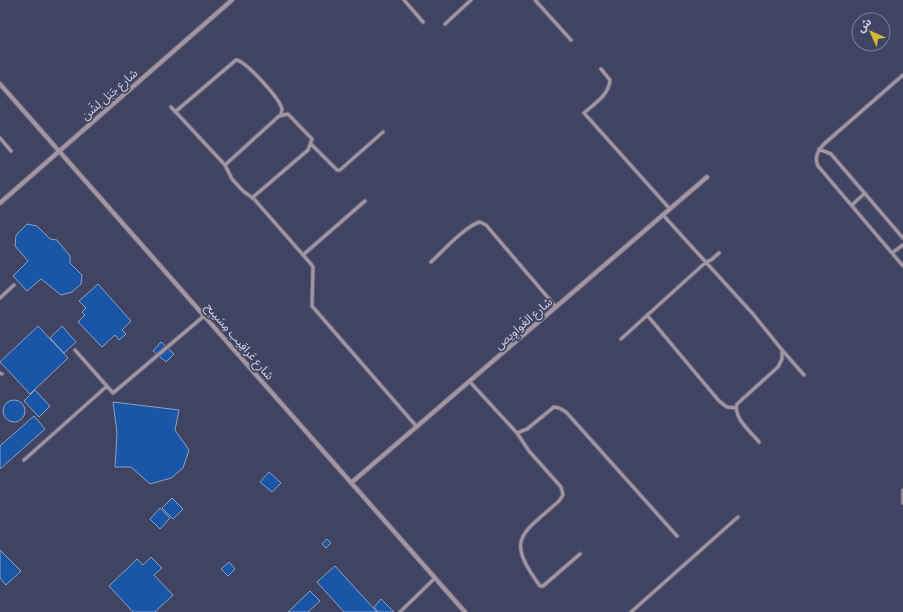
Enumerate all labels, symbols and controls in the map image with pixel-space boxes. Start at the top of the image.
north arrow [851,12,891,52]
text: ش [853,14,874,35]
street label: شارع جَبَل لِشَن [77,65,142,124]
street label: شارع الغَواوِيص [490,293,557,354]
street label: شارع عَراقِيب مِسَيبِح [201,299,278,384]

